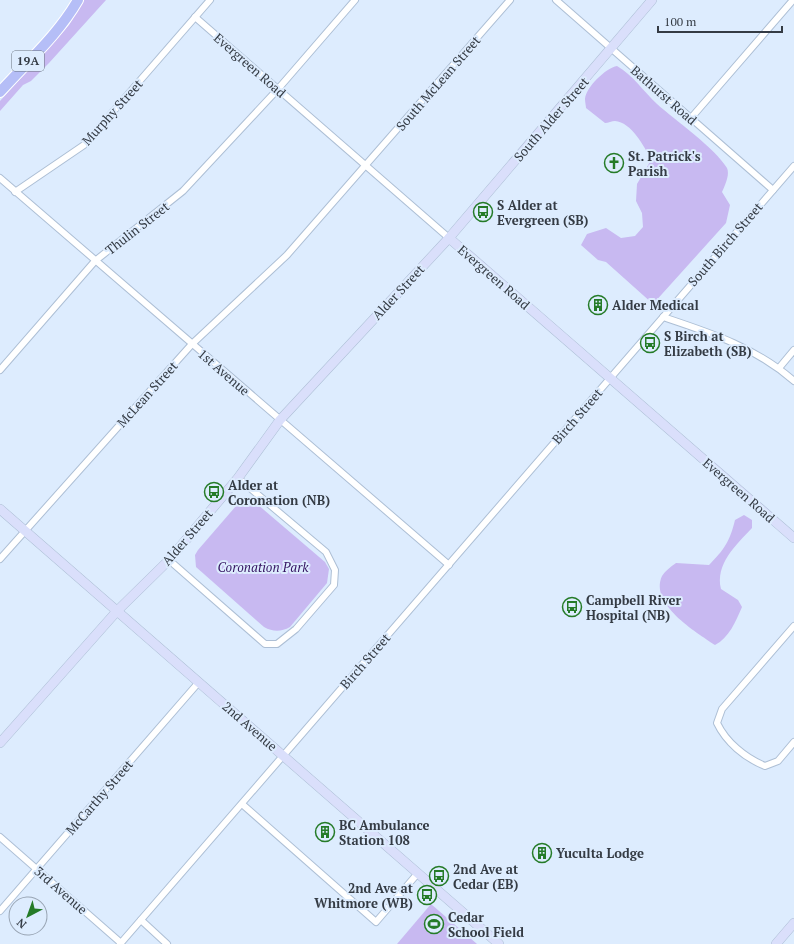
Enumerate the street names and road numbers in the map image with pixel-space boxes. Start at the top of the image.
street label: Evergreen Road [210,29,290,101]
street label: South McLean Street [392,32,484,134]
road number: 19A [12,51,44,71]
street label: Bathurst Road [627,61,701,129]
street label: South Alder Street [509,73,593,165]
street label: Murphy Street [78,75,147,149]
street label: Thulin Street [101,197,173,259]
street label: South Birch Street [684,198,767,290]
street label: Evergreen Road [454,241,534,313]
street label: Alder Street [368,260,428,324]
street label: 1st Avenue [194,345,254,399]
street label: McLean Street [112,357,182,431]
street label: Birch Street [548,384,606,448]
street label: Evergreen Road [699,454,779,526]
street label: Alder Street [157,505,217,569]
street label: Birch Street [336,629,394,693]
street label: 2nd Avenue [219,697,281,755]
street label: McCarthy Street [61,755,137,838]
street label: 3rd Avenue [31,862,91,918]

